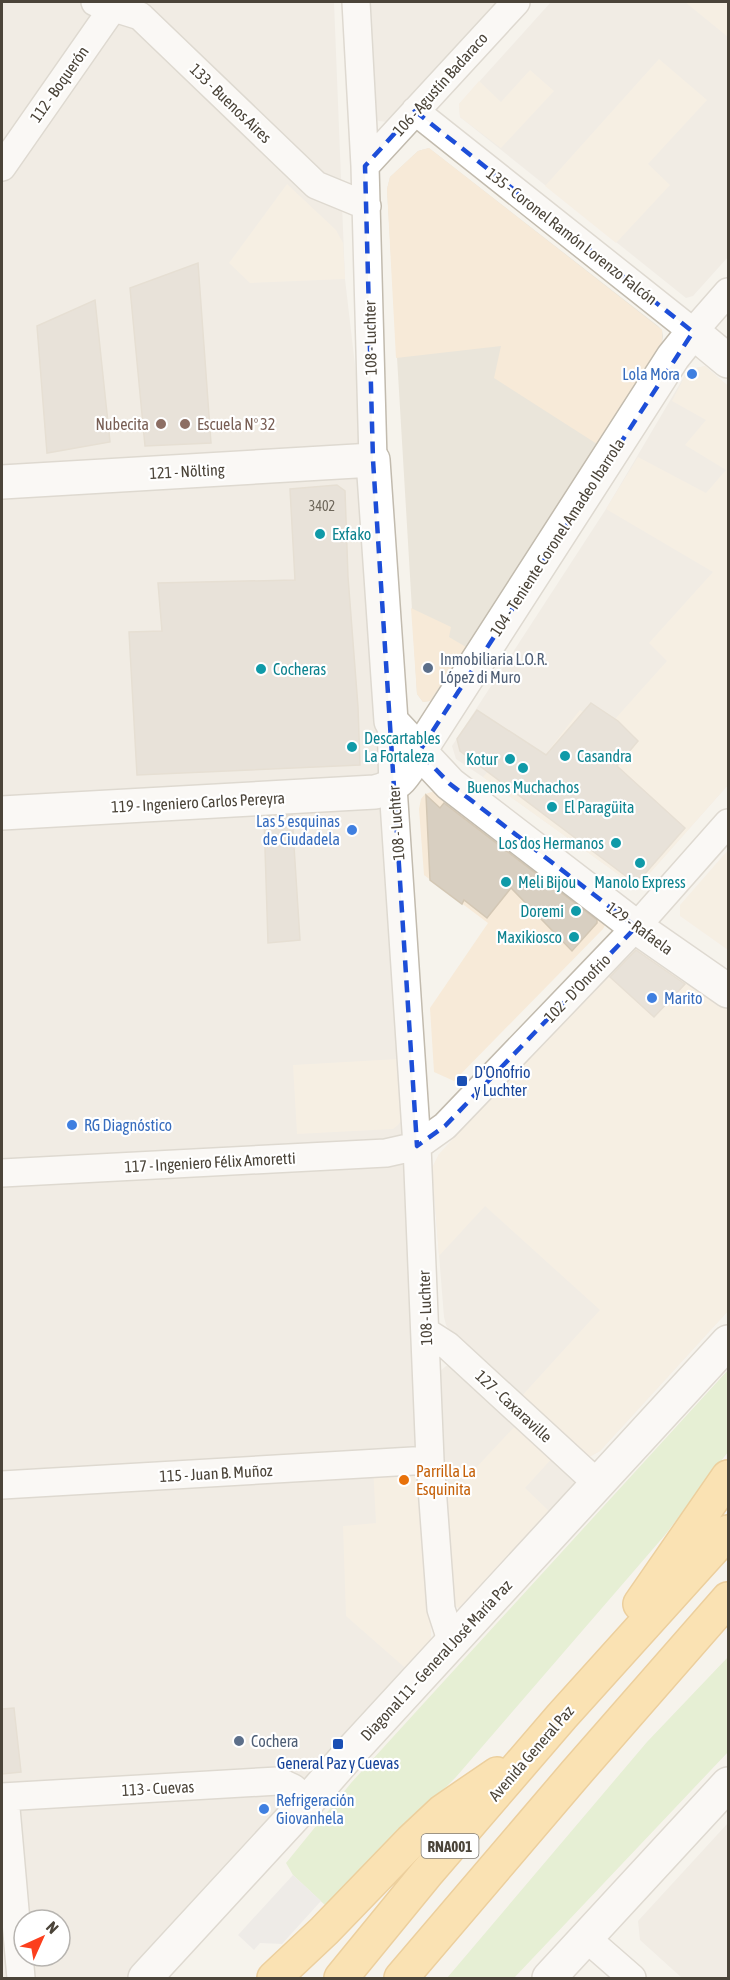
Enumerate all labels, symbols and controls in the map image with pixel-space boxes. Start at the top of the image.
street label: 106 - Agustín Badaraco [389,29,492,140]
street label: 112 - Boquerón [26,43,93,126]
street label: 133 - Buenos Aires [187,60,276,146]
street label: 135 - Coronel Ramón Lorenzo Falcón [483,164,661,308]
street label: 108 - Luchter [360,300,380,376]
place label: Lola Mora [622,365,680,383]
marker: Lola Mora [685,367,699,381]
place label: Nubecita [95,415,149,433]
place label: Escuela Nº 32 [197,415,275,433]
marker: Nubecita [154,417,168,431]
marker: Escuela Nº 32 [178,417,192,431]
street label: 104 - Teniente Coronel Amadeo Ibarrola [486,435,628,639]
street label: 121 - Nölting [149,460,225,483]
house number: 3402 [309,498,335,514]
place label: Exfako [332,525,371,543]
marker: Exfako [313,527,327,541]
place label: Inmobiliaria L.O.R. López di Muro [440,650,547,687]
place label: Cocheras [273,660,327,678]
marker: Inmobiliaria L.O.R. López di Muro [421,661,435,675]
marker: Cocheras [254,662,268,676]
place label: Descartables La Fortaleza [364,729,441,765]
marker: Descartables La Fortaleza [345,740,359,754]
place label: Casandra [577,747,632,765]
marker: Casandra [558,749,572,763]
place label: Kotur [466,750,498,768]
marker: Kotur [503,752,517,766]
marker: Buenos Muchachos [516,761,530,775]
place label: Buenos Muchachos [467,778,579,796]
street label: 108 - Luchter [384,785,408,861]
street label: 119 - Ingeniero Carlos Pereyra [111,788,285,817]
place label: El Paragüita [564,798,634,817]
marker: El Paragüita [545,800,559,814]
place label: Las 5 esquinas de Ciudadela [256,812,340,848]
marker: Las 5 esquinas de Ciudadela [345,823,359,837]
place label: Los dos Hermanos [498,834,604,852]
marker: Los dos Hermanos [609,836,623,850]
marker: Manolo Express [633,856,647,870]
place label: Meli Bijou [518,873,576,892]
place label: Manolo Express [594,873,686,892]
marker: Meli Bijou [499,875,513,889]
street label: 129 - Rafaela [603,898,677,958]
place label: Doremi [520,902,564,920]
marker: Doremi [569,904,583,918]
place label: Maxikiosco [497,928,562,946]
marker: Maxikiosco [567,930,581,944]
street label: 102 - D'Onofrio [540,950,614,1026]
place label: Marito [664,989,703,1007]
marker: Marito [645,991,659,1005]
place label: D'Onofrio y Luchter [474,1063,531,1100]
marker: D'Onofrio y Luchter [455,1074,469,1088]
place label: RG Diagnóstico [84,1116,172,1135]
marker: RG Diagnóstico [65,1118,79,1132]
street label: 117 - Ingeniero Félix Amoretti [124,1149,296,1176]
street label: 108 - Luchter [415,1270,435,1346]
street label: 127 - Caxaraville [472,1366,556,1446]
street label: 115 - Juan B. Muñoz [159,1461,273,1485]
place label: Parrilla La Esquinita [416,1462,476,1499]
marker: Parrilla La Esquinita [397,1473,411,1487]
street label: Diagonal 11 - General José María Paz [357,1576,516,1745]
street label: Avenida General Paz [485,1702,577,1804]
place label: Cochera [251,1732,299,1750]
marker: Cochera [232,1734,246,1748]
marker: General Paz y Cuevas [331,1737,345,1751]
place label: General Paz y Cuevas [277,1754,399,1773]
street label: 113 - Cuevas [121,1777,195,1799]
place label: Refrigeración Giovanhela [276,1791,355,1827]
marker: Refrigeración Giovanhela [257,1802,271,1816]
road number: RNA001 [422,1834,478,1858]
north arrow [12,1908,72,1968]
text: N [43,1918,62,1937]

